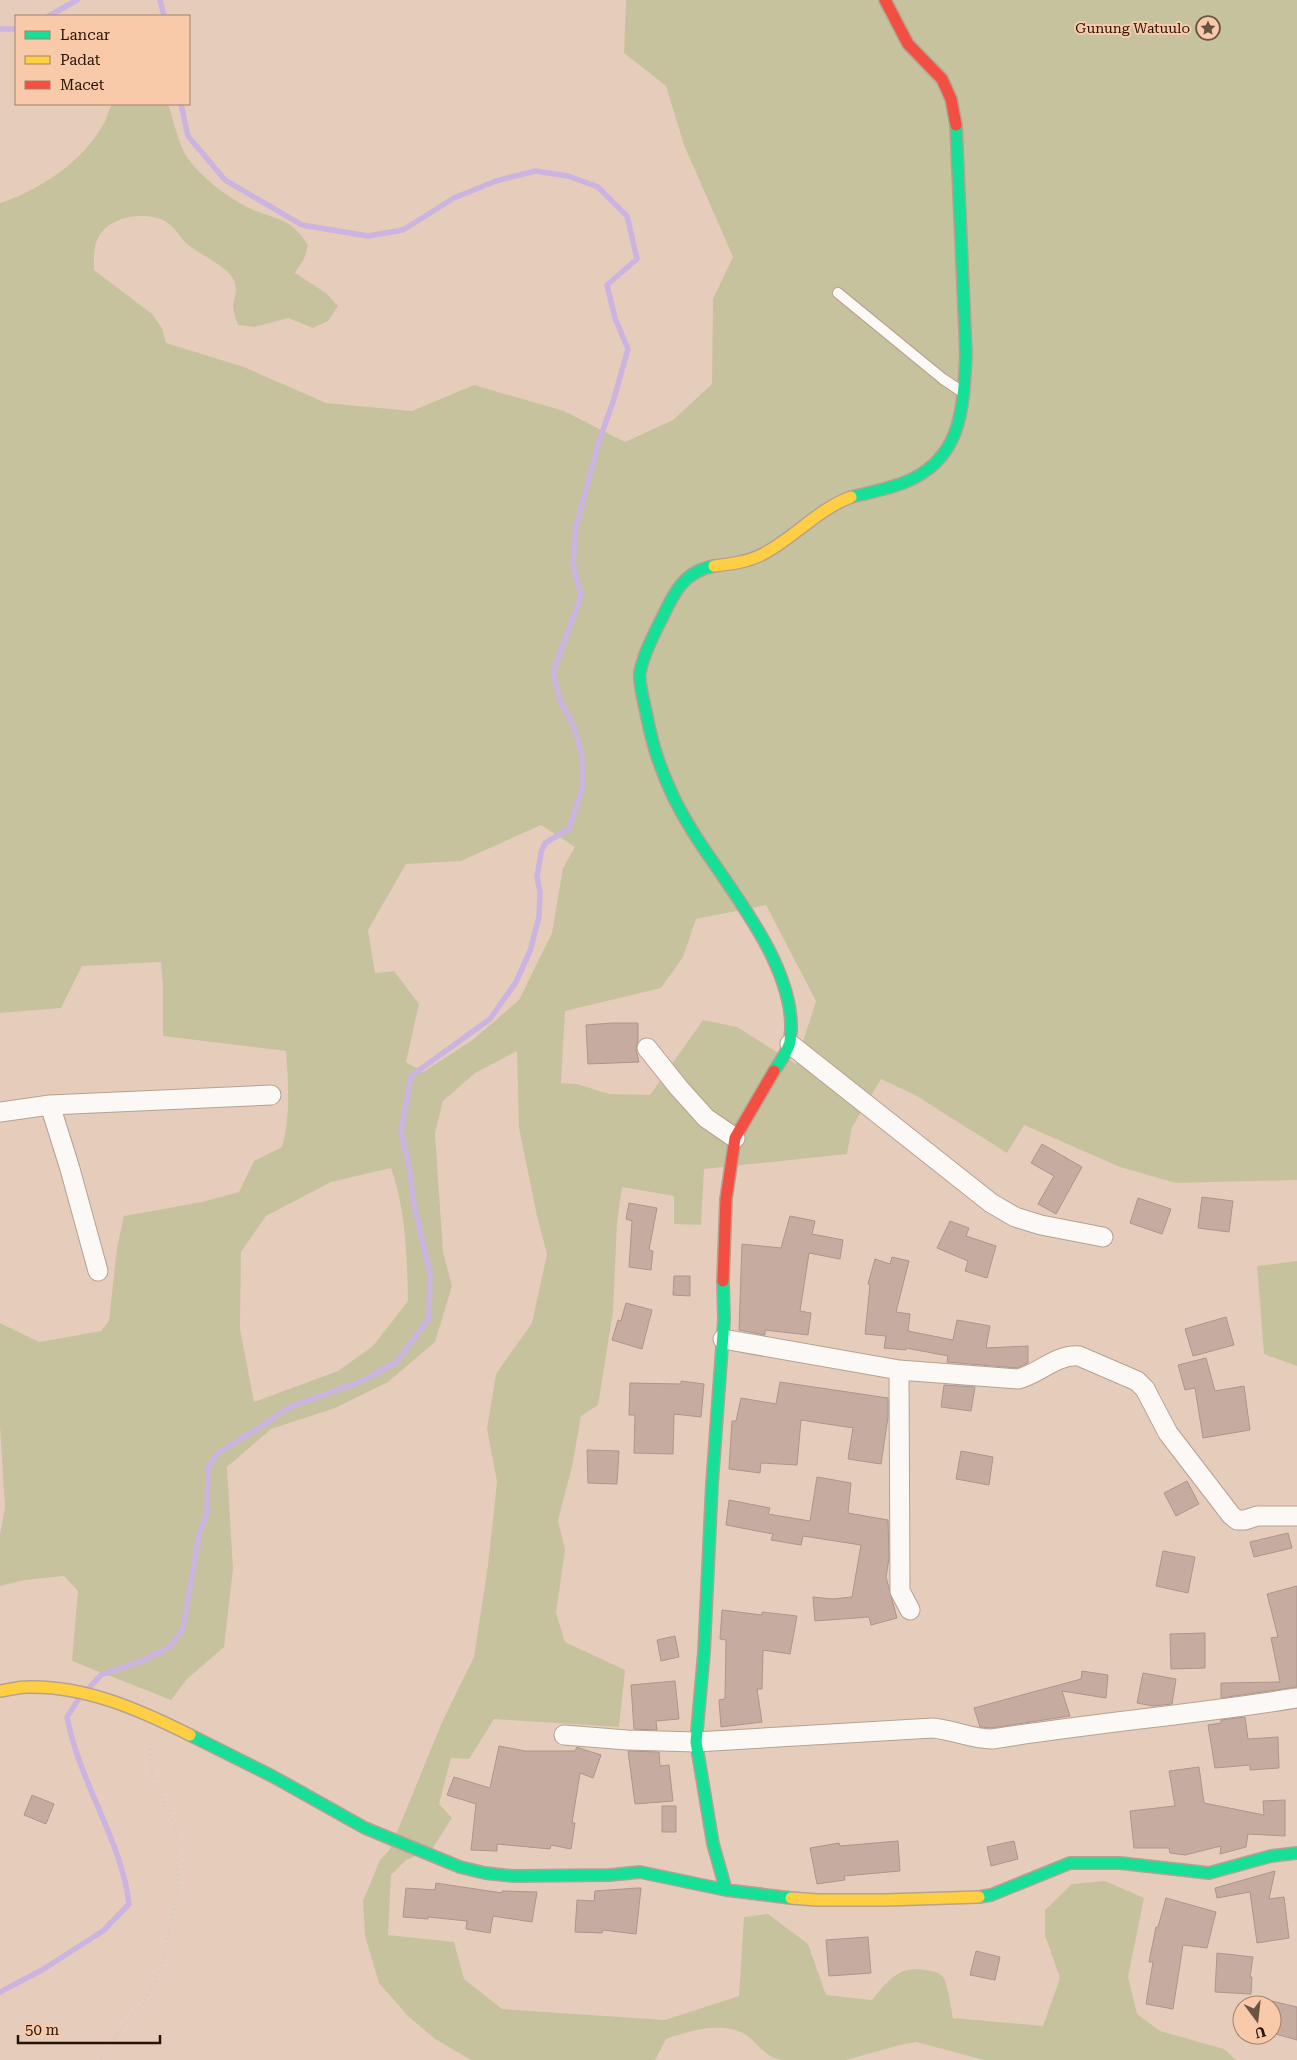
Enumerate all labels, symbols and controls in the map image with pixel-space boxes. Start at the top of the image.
legend [15,15,190,105]
place icon: Gunung Watuulo [1195,15,1221,41]
place label: Gunung Watuulo [1075,20,1190,36]
text: Lancar [60,26,110,44]
text: Padat [60,51,101,69]
text: Macet [60,76,105,94]
north arrow [1232,1995,1282,2045]
scale bar [18,2012,160,2044]
text: 50 m [25,2021,60,2039]
text: U [1253,2023,1268,2042]

